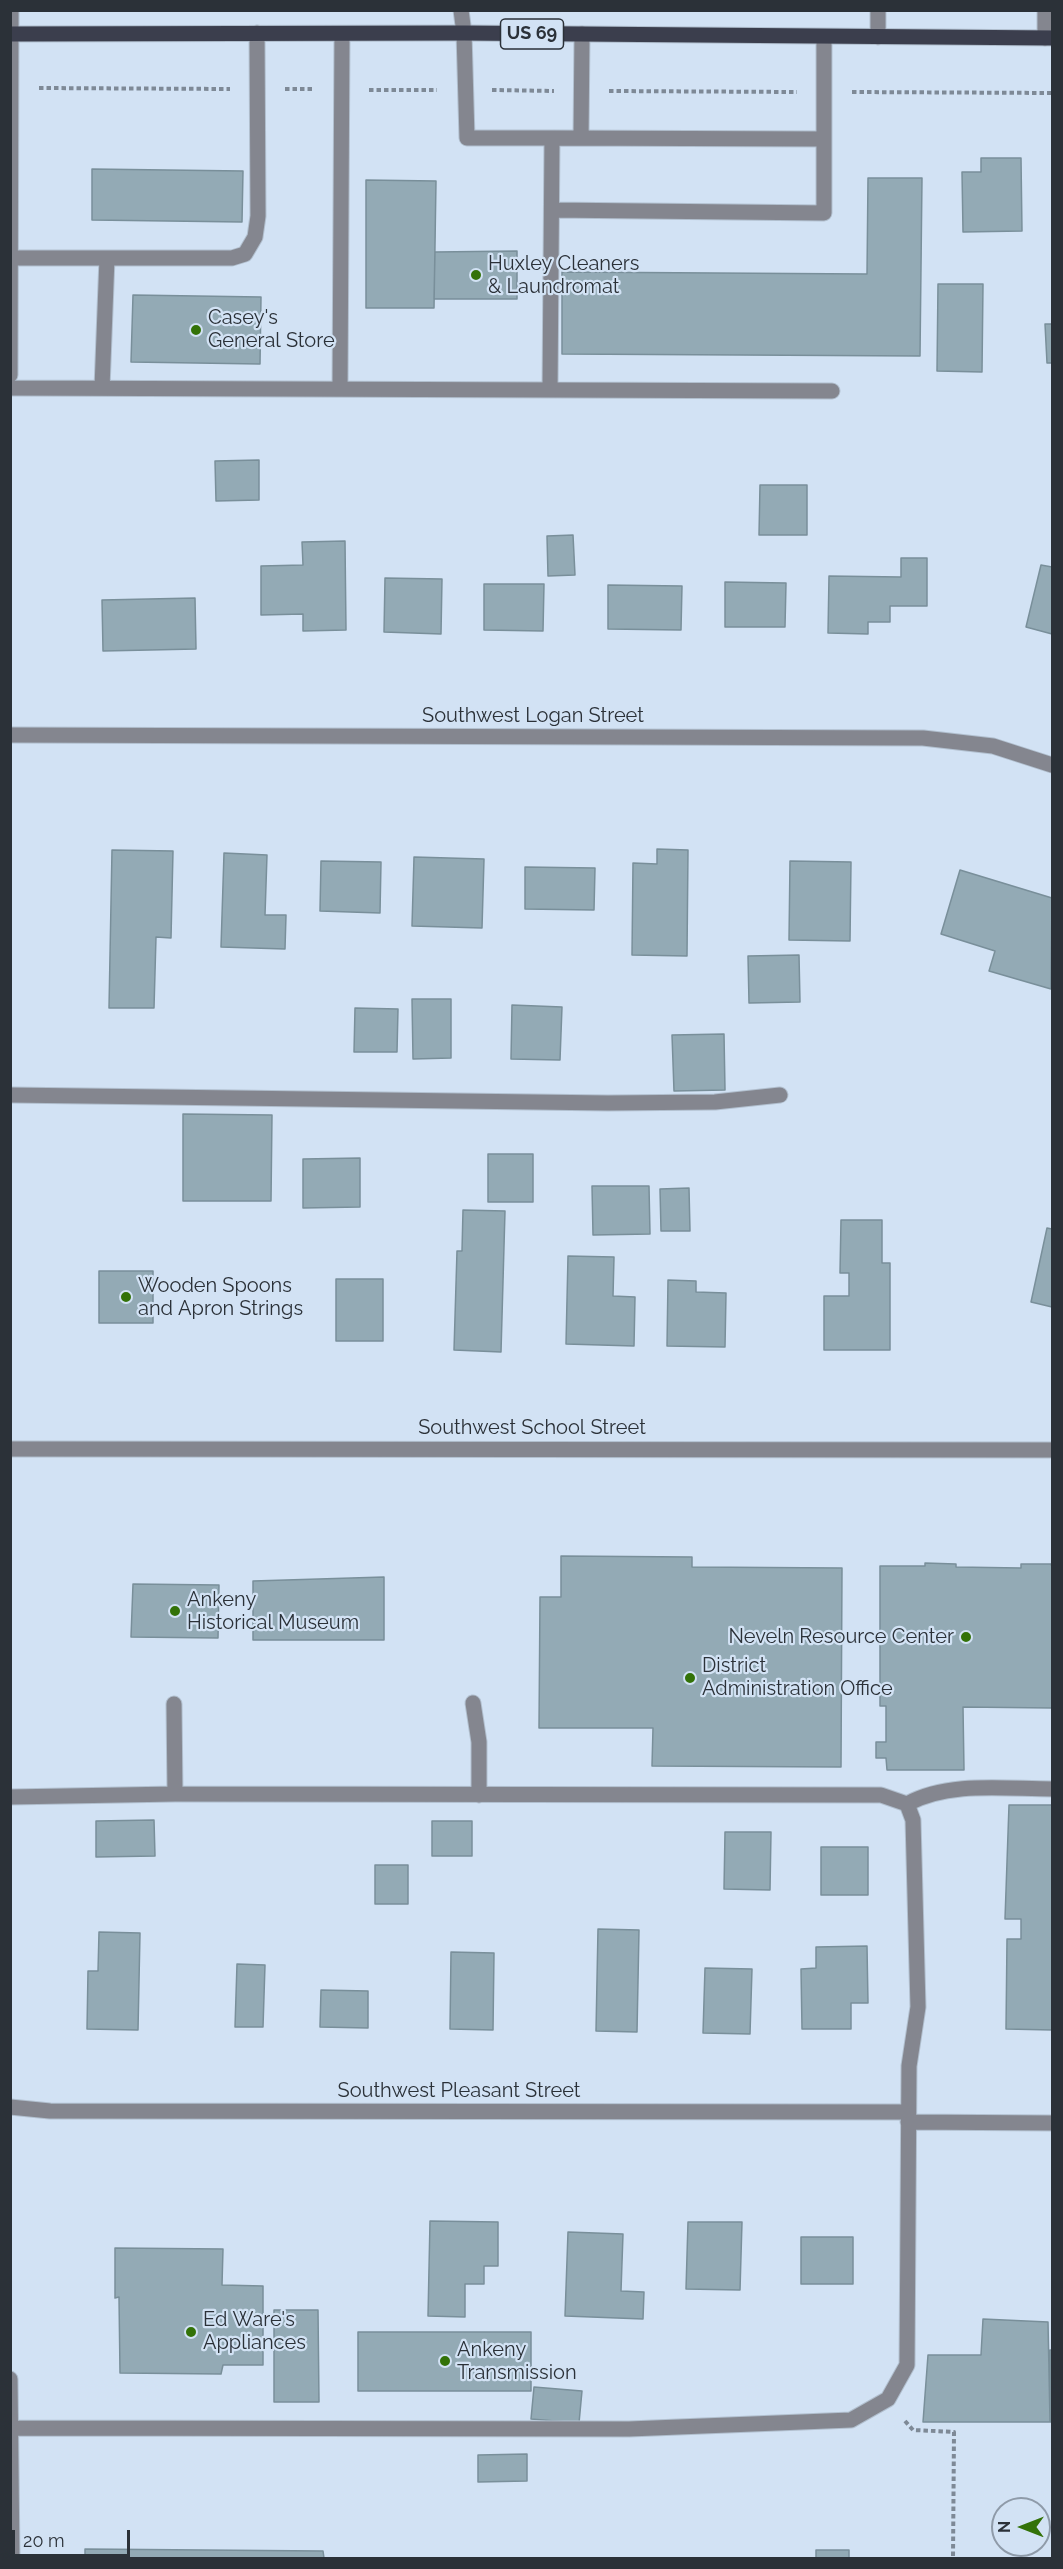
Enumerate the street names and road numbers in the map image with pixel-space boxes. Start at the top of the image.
road number: US 69 [500,19,564,49]
street label: Southwest Logan Street [422,704,644,728]
street label: Southwest School Street [418,1416,646,1440]
street label: Southwest Pleasant Street [337,2079,581,2103]

